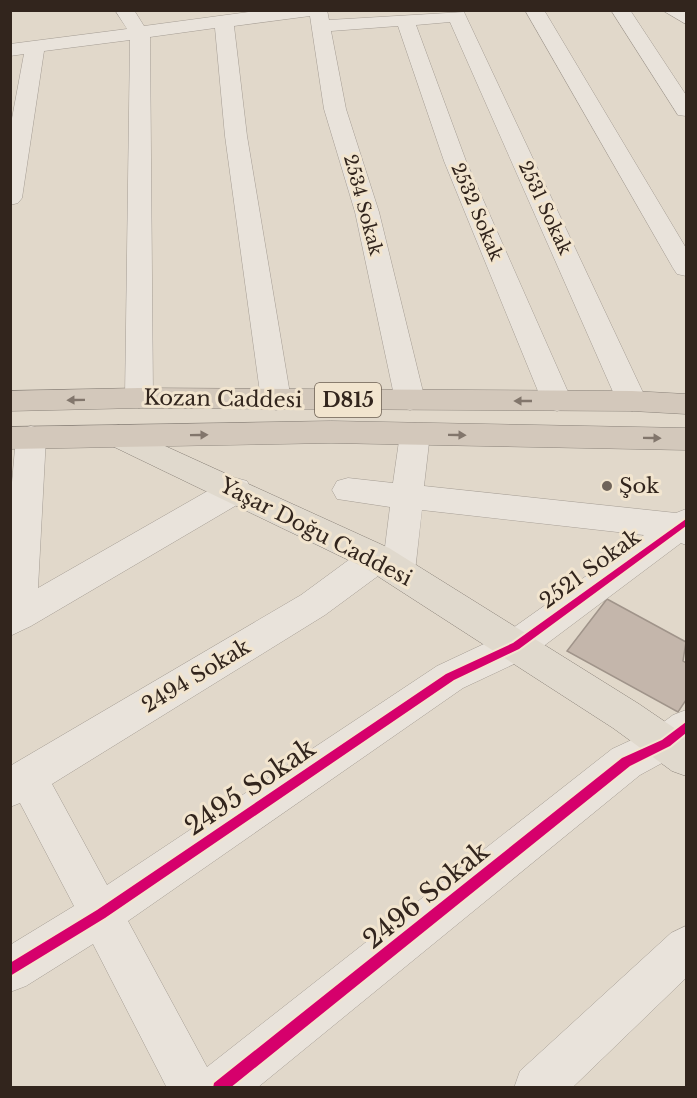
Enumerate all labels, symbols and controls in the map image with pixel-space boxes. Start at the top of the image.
street label: 2534 Sokak [339,152,387,258]
street label: 2531 Sokak [514,158,576,258]
street label: 2532 Sokak [447,160,507,264]
road number: D815 [315,383,381,417]
street label: Kozan Caddesi [143,385,303,413]
one-way arrow [67,395,86,404]
one-way arrow [514,396,533,406]
one-way arrow [189,430,208,439]
one-way arrow [447,430,466,439]
one-way arrow [642,433,661,443]
street label: Yaşar Doğu Caddesi [215,472,416,592]
place label: Şok [619,473,659,499]
marker: Şok [600,479,614,493]
street label: 2521 Sokak [535,524,645,614]
street label: 2494 Sokak [137,633,255,719]
street label: 2495 Sokak [179,732,321,842]
street label: 2496 Sokak [357,835,495,955]

